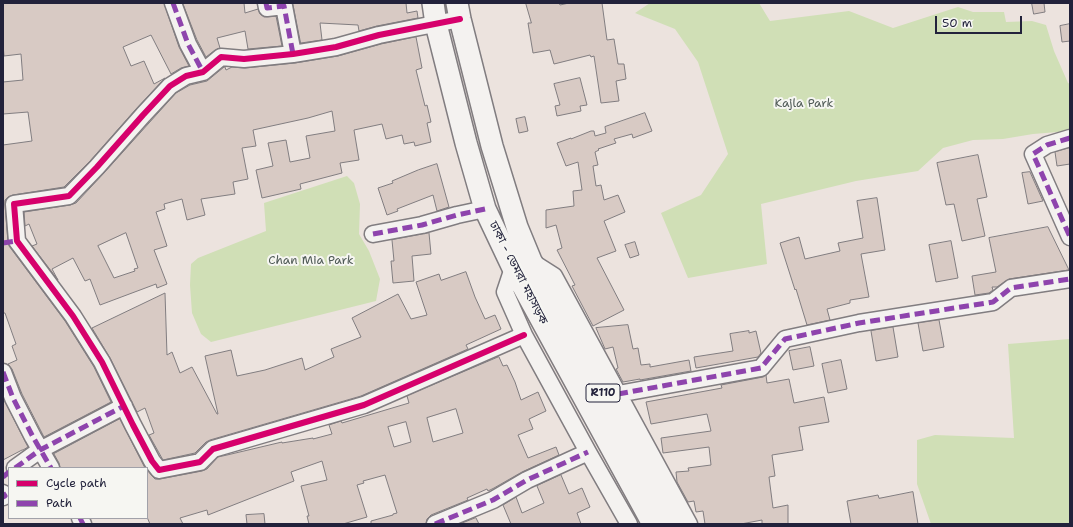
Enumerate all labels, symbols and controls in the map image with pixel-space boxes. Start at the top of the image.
scale bar [937,8,1024,34]
text: 50 m [942,15,972,31]
park label: Kajla Park [775,97,833,111]
street label: ঢাকা - ডেমরা মহাসড়ক [486,219,550,327]
park label: Chan Mia Park [268,254,354,268]
road number: R110 [586,384,620,402]
legend [8,467,148,519]
text: Cycle path [46,475,107,491]
text: Path [46,495,72,511]

